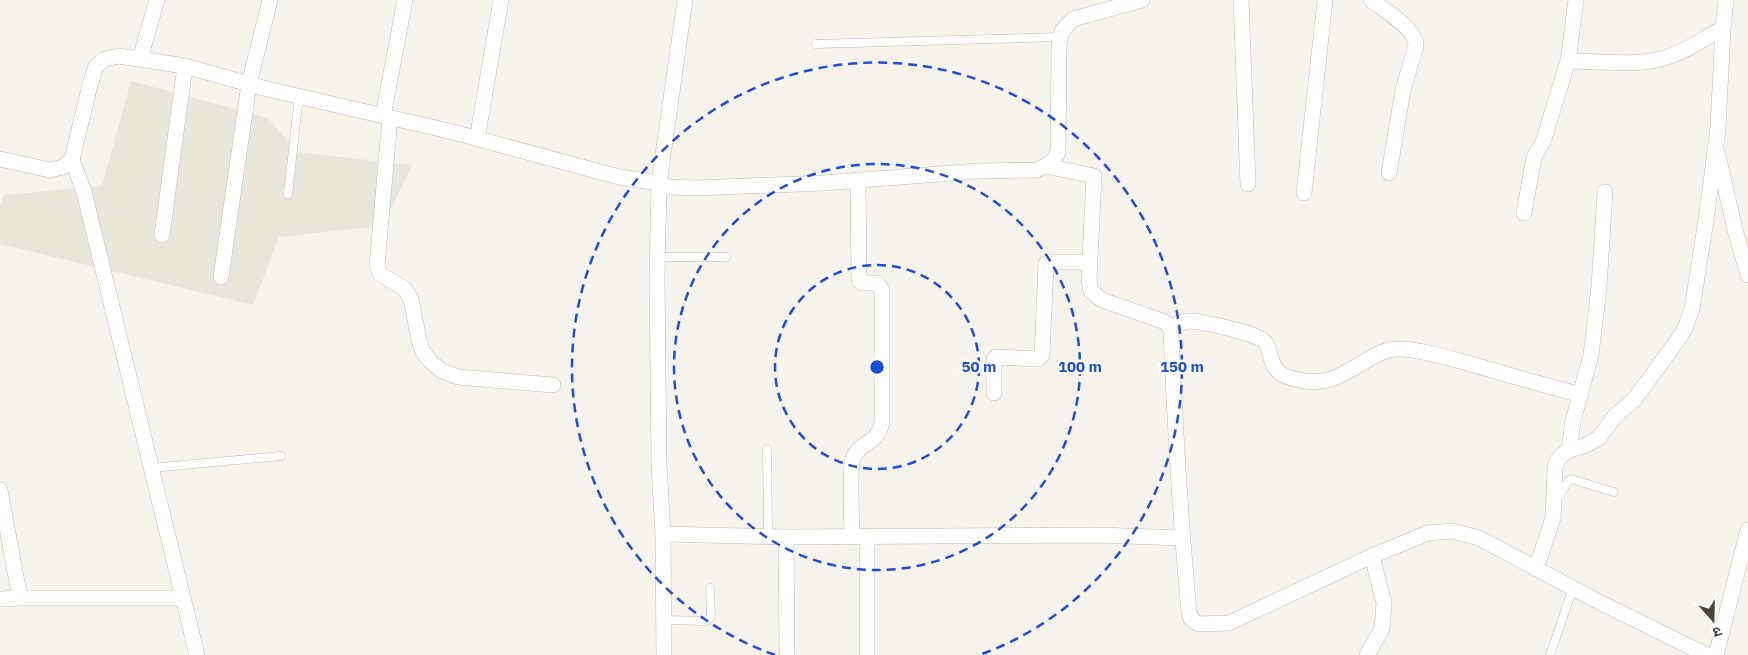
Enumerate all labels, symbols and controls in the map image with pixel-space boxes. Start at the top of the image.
text: 50 m [962,357,996,376]
text: 100 m [1058,357,1102,376]
text: 150 m [1160,357,1204,376]
centre of rings [868,358,886,376]
north arrow [1688,595,1738,645]
text: उ [1710,622,1724,642]

